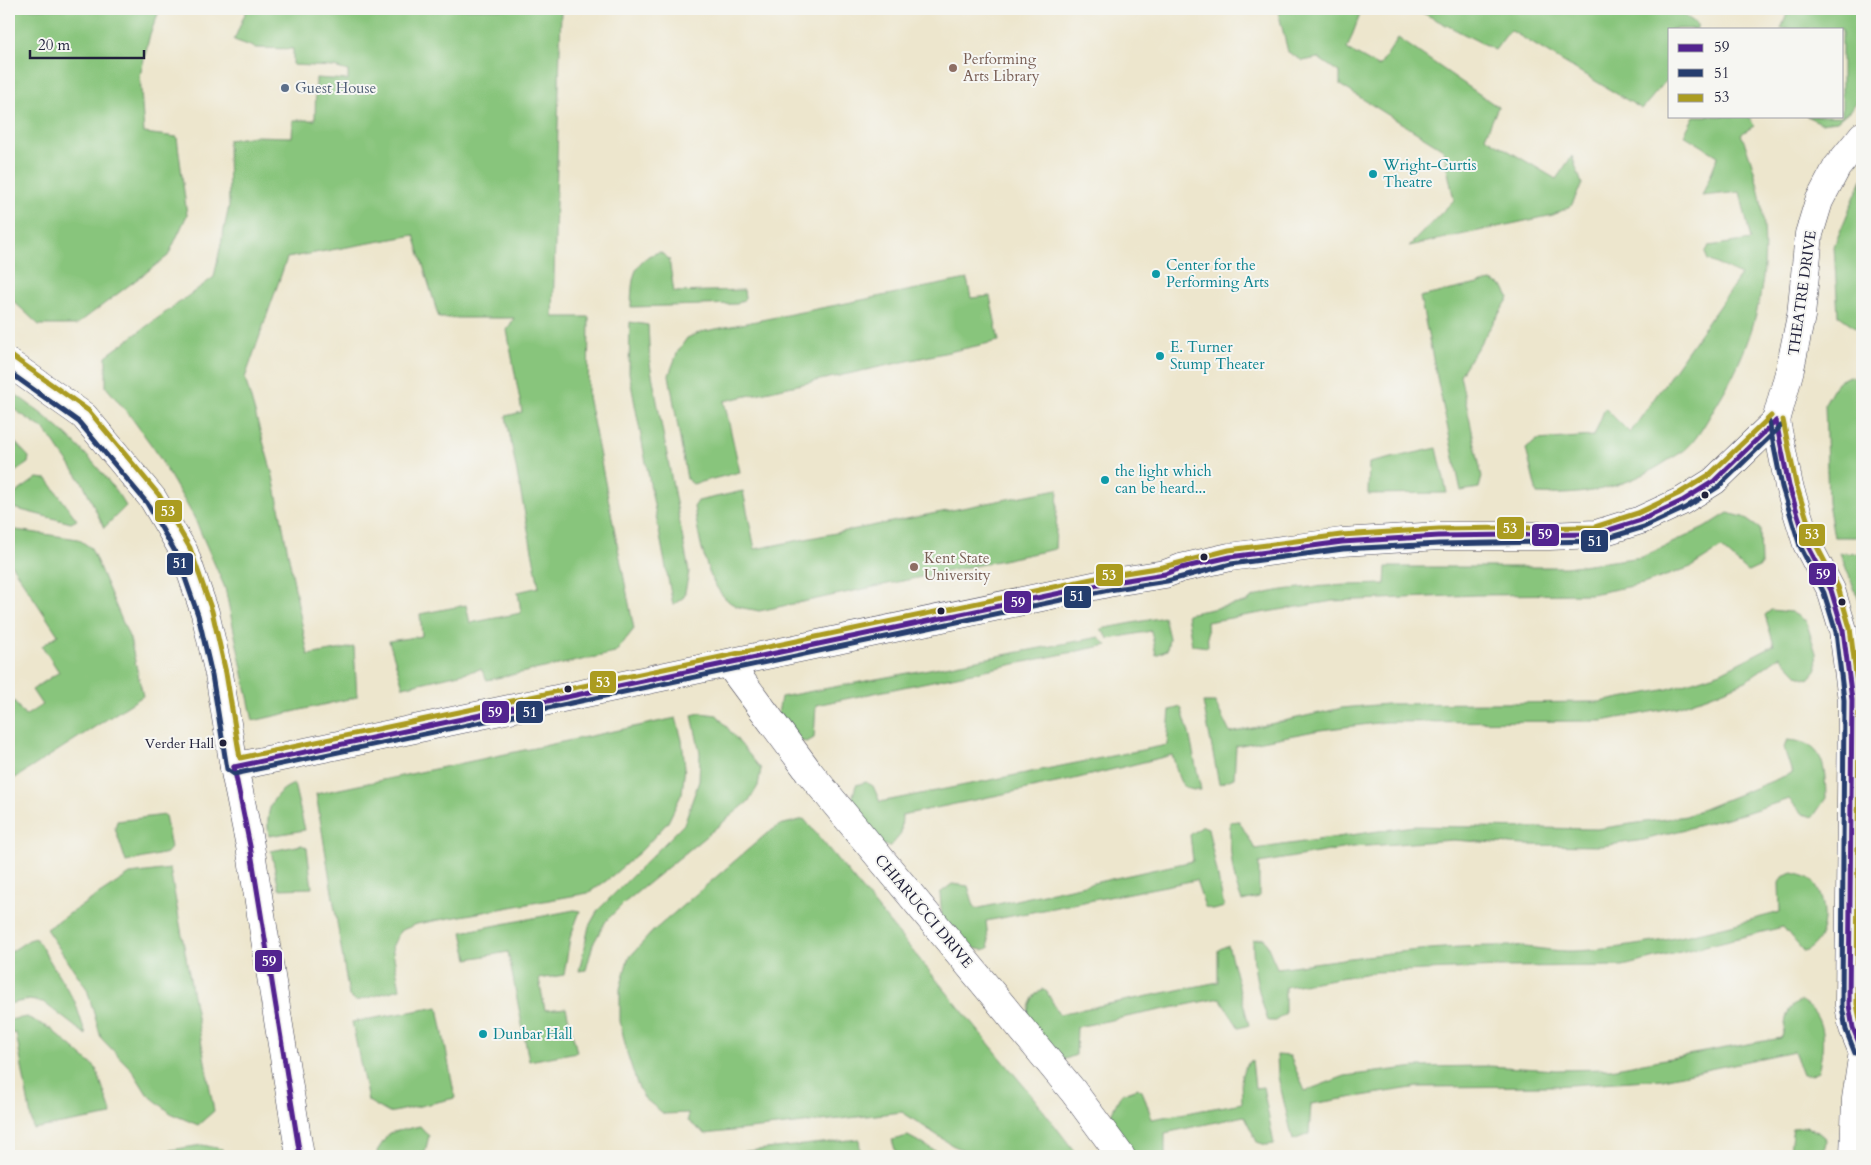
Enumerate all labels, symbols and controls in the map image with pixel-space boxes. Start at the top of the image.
scale bar [30,28,144,60]
legend [1668,28,1844,118]
text: 20 m [38,35,70,55]
text: 59 [1714,37,1730,57]
place label: Performing Arts Library [963,49,1040,86]
marker: Performing Arts Library [947,62,959,74]
text: 51 [1714,63,1729,83]
place label: Guest House [295,78,377,98]
marker: Guest House [279,82,291,94]
text: 53 [1714,87,1729,107]
place label: Wright-Curtis Theatre [1382,155,1476,192]
marker: Wright-Curtis Theatre [1367,168,1379,180]
street label: THEATRE DRIVE [1783,229,1821,357]
place label: Center for the Performing Arts [1166,255,1269,292]
marker: Center for the Performing Arts [1150,268,1162,280]
place label: E. Turner Stump Theater [1170,337,1265,374]
marker: E. Turner Stump Theater [1154,350,1166,362]
place label: the light which can be heard... [1115,461,1213,498]
marker: the light which can be heard... [1099,474,1111,486]
unlabelled marker [1700,490,1710,500]
line badge: 53 [154,499,183,523]
text: 53 [161,502,175,521]
line badge: 53 [1496,516,1525,540]
text: 53 [1503,519,1517,538]
line badge: 59 [1531,523,1560,547]
line badge: 53 [1798,523,1826,547]
text: 59 [1538,525,1552,544]
text: 53 [1805,525,1819,544]
line badge: 51 [1580,529,1609,553]
text: 51 [1588,532,1602,551]
place label: Kent State University [924,548,991,585]
line badge: 51 [166,552,194,576]
unlabelled marker [1199,552,1209,562]
text: 51 [173,554,187,573]
marker: Kent State University [908,561,920,573]
line badge: 59 [1808,562,1837,586]
line badge: 53 [1095,563,1124,587]
text: 59 [1816,565,1830,584]
text: 53 [1102,566,1116,585]
line badge: 51 [1063,585,1092,609]
text: 51 [1070,587,1084,606]
line badge: 59 [1003,590,1032,614]
text: 59 [1011,593,1025,612]
unlabelled marker [1837,597,1847,607]
unlabelled marker [936,606,946,616]
line badge: 53 [589,670,617,694]
text: 53 [596,673,610,692]
unlabelled marker [563,684,573,694]
line badge: 59 [481,700,510,724]
line badge: 51 [515,700,544,724]
text: 59 [488,703,502,722]
text: 51 [523,703,537,722]
place label: Verder Hall [145,734,214,753]
marker: Verder Hall [218,738,228,748]
street label: CHIARUCCI DRIVE [871,850,977,972]
line badge: 59 [254,949,283,973]
text: 59 [262,952,276,971]
place label: Dunbar Hall [493,1024,573,1044]
marker: Dunbar Hall [477,1028,489,1040]

